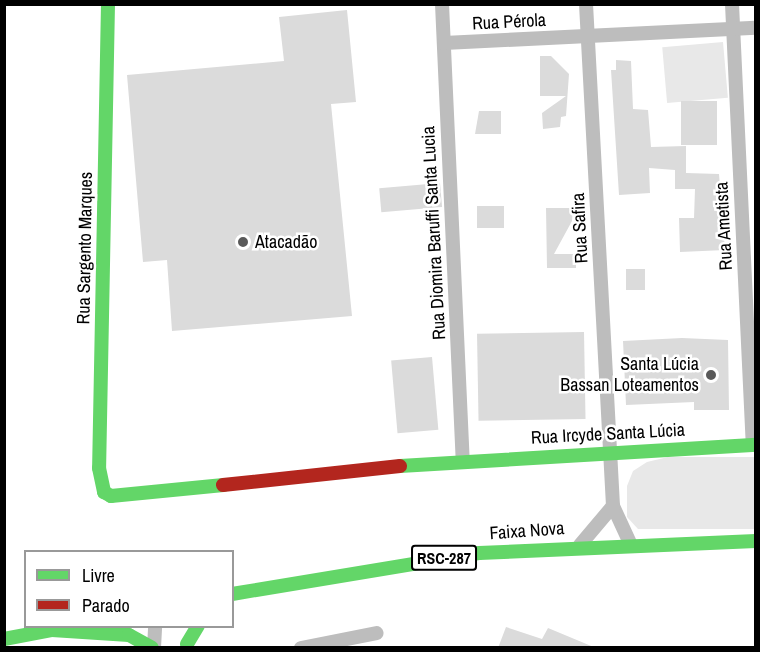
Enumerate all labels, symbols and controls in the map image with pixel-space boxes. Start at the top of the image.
street label: Rua Pérola [472,9,546,35]
street label: Rua Diomira Baruffi Santa Lucia [418,126,450,340]
street label: Rua Sargento Marques [73,172,97,324]
street label: Rua Ametista [711,181,737,271]
street label: Rua Safira [567,192,593,264]
place label: Atacadão [255,231,317,253]
marker: Atacadão [236,235,250,249]
place label: Santa Lúcia Bassan Loteamentos [560,354,699,397]
marker: Santa Lúcia Bassan Loteamentos [704,368,718,382]
street label: Rua Ircyde Santa Lúcia [530,419,686,449]
street label: Faixa Nova [489,518,565,544]
road number: RSC-287 [411,545,477,571]
legend [24,550,234,628]
text: Livre [82,563,115,588]
text: Parado [82,593,130,618]

